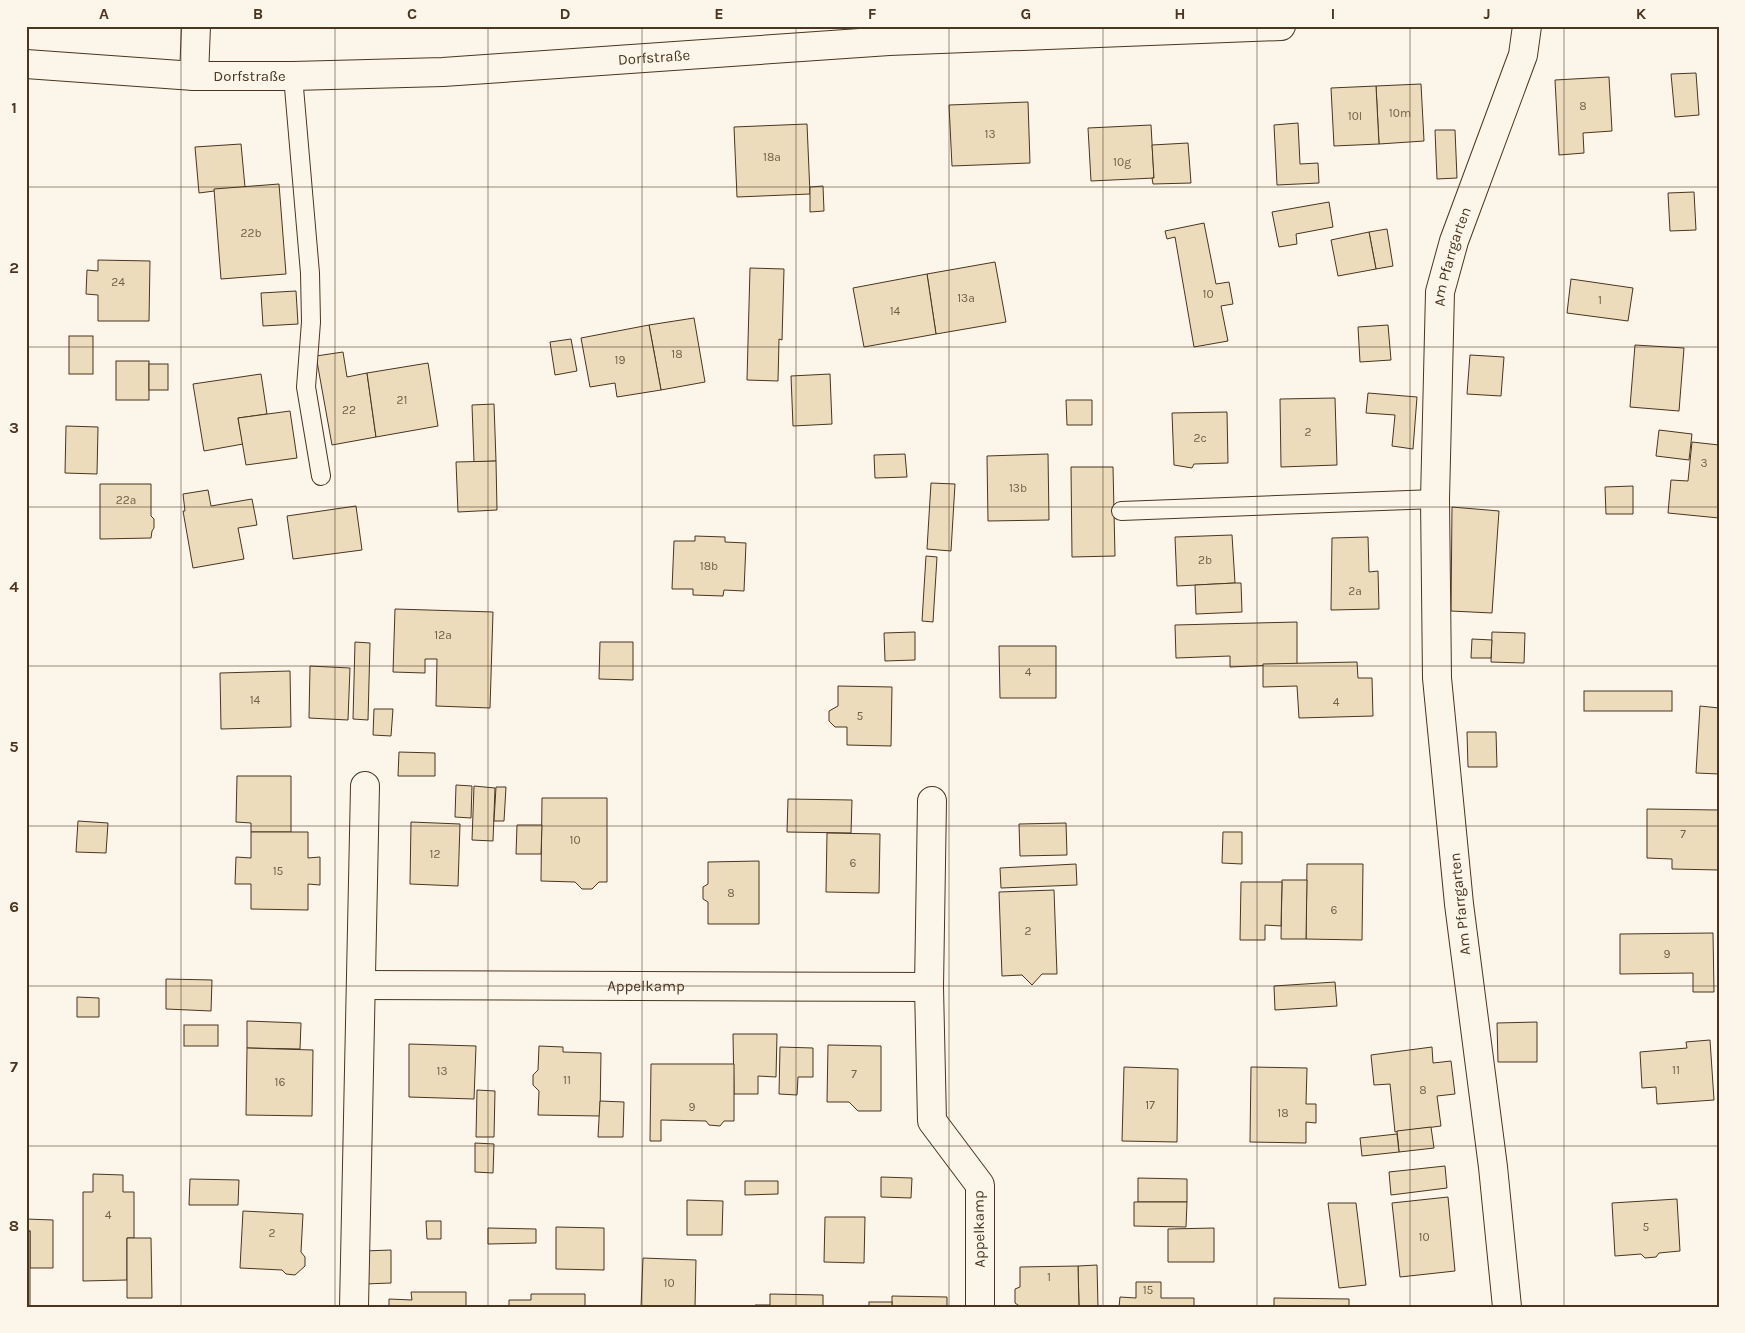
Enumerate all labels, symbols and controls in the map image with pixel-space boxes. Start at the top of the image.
text: A [99,4,109,23]
text: B [253,4,263,23]
text: C [407,4,417,23]
text: D [560,4,571,23]
text: E [714,4,724,23]
text: F [868,4,877,23]
text: G [1021,4,1031,23]
text: H [1174,4,1186,23]
text: I [1331,4,1335,23]
text: J [1483,4,1491,23]
text: K [1636,4,1647,23]
street label: Dorfstraße [617,46,691,69]
street label: Dorfstraße [213,67,286,85]
text: 1 [11,98,17,117]
house number: 8 [1579,99,1587,113]
house number: 10m [1389,106,1411,120]
house number: 10l [1348,109,1362,123]
house number: 13 [984,127,996,141]
house number: 18a [763,150,781,164]
house number: 10g [1113,155,1131,169]
street label: Am Pfarrgarten [1430,204,1475,307]
house number: 22b [240,226,262,240]
text: 2 [9,258,19,277]
house number: 24 [111,275,125,289]
house number: 10 [1202,287,1214,301]
house number: 13a [957,291,975,305]
house number: 1 [1598,293,1602,307]
house number: 14 [890,304,901,318]
house number: 18 [671,347,683,361]
house number: 19 [615,353,625,367]
house number: 21 [397,393,407,407]
house number: 22 [342,403,356,417]
text: 3 [9,418,19,437]
house number: 2 [1305,425,1312,439]
house number: 2c [1193,431,1207,445]
house number: 3 [1700,456,1708,470]
house number: 13b [1009,481,1027,495]
house number: 22a [116,493,136,507]
house number: 2b [1198,553,1212,567]
house number: 18b [700,559,718,573]
text: 4 [9,577,19,596]
house number: 2a [1348,584,1362,598]
house number: 12a [434,628,452,642]
house number: 4 [1025,665,1032,679]
house number: 14 [250,693,261,707]
house number: 4 [1333,695,1340,709]
house number: 5 [857,709,864,723]
text: 5 [9,737,19,756]
house number: 7 [1680,827,1686,841]
house number: 10 [569,833,581,847]
house number: 12 [430,847,441,861]
street label: Am Pfarrgarten [1446,852,1474,956]
house number: 6 [850,856,857,870]
house number: 15 [273,864,284,878]
house number: 8 [727,886,735,900]
text: 6 [9,897,19,916]
house number: 6 [1331,903,1338,917]
house number: 2 [1025,924,1032,938]
house number: 9 [1664,947,1671,961]
street label: Appelkamp [607,977,685,995]
text: 7 [10,1057,18,1076]
house number: 11 [1672,1063,1680,1077]
house number: 13 [436,1064,448,1078]
house number: 7 [851,1067,857,1081]
house number: 11 [563,1073,571,1087]
house number: 16 [275,1075,286,1089]
house number: 8 [1419,1083,1427,1097]
house number: 17 [1145,1098,1155,1112]
house number: 9 [689,1100,696,1114]
house number: 18 [1277,1106,1289,1120]
street label: Appelkamp [969,1190,989,1268]
house number: 4 [105,1208,112,1222]
text: 8 [9,1216,19,1235]
house number: 5 [1643,1220,1650,1234]
house number: 2 [269,1226,276,1240]
house number: 10 [1418,1230,1430,1244]
house number: 1 [1047,1270,1051,1284]
house number: 10 [663,1276,675,1290]
house number: 15 [1143,1283,1154,1297]

